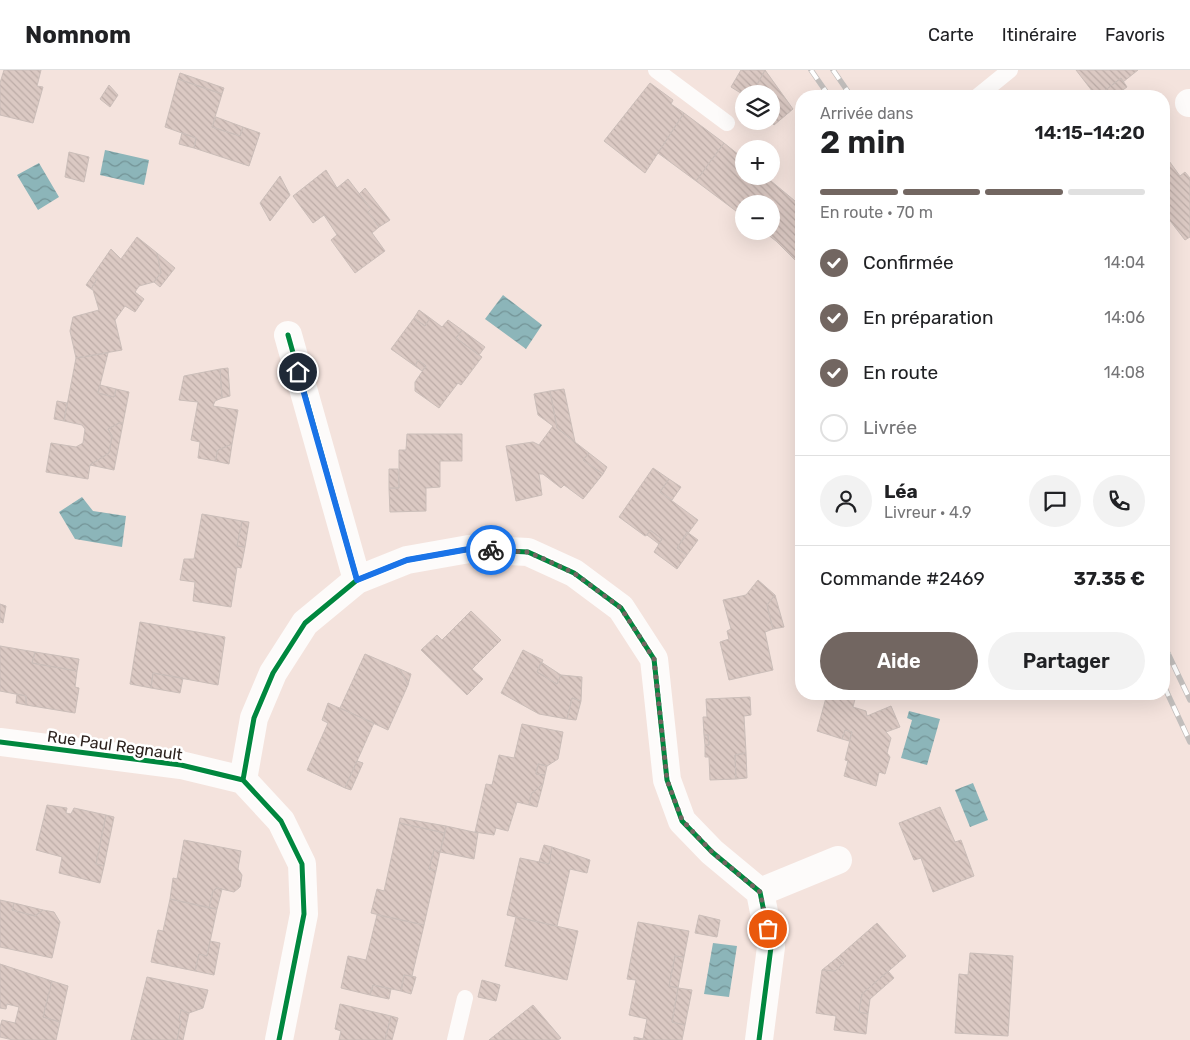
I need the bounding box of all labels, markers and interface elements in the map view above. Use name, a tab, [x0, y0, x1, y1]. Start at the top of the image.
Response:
text: Nomnom	[25, 21, 131, 49]
text: Carte	[928, 24, 974, 46]
text: Itinéraire	[1002, 24, 1077, 46]
text: Favoris	[1105, 24, 1165, 46]
map controls	[735, 85, 780, 240]
button: layers	[735, 85, 780, 130]
text: Arrivée dans	[820, 104, 913, 123]
text: 14:15–14:20	[1035, 121, 1145, 144]
text: 2 min	[820, 123, 905, 161]
button: +	[735, 140, 780, 185]
button: −	[735, 195, 780, 240]
text: En route · 70 m	[820, 203, 933, 222]
icon: check	[820, 249, 848, 277]
text: Confirmée	[863, 251, 954, 274]
text: 14:04	[1104, 253, 1145, 272]
icon: check	[820, 304, 848, 332]
text: En préparation	[863, 306, 993, 329]
text: 14:06	[1104, 308, 1145, 327]
pin	[277, 351, 319, 393]
icon: home	[284, 358, 312, 386]
icon: check	[820, 359, 848, 387]
text: En route	[863, 361, 938, 384]
text: 14:08	[1104, 363, 1145, 382]
text: Livrée	[863, 416, 917, 439]
button: person	[820, 475, 872, 527]
button: chat	[1029, 475, 1081, 527]
button: phone	[1093, 475, 1145, 527]
text: Léa	[884, 480, 918, 503]
text: Livreur · 4.9	[884, 503, 972, 522]
courier	[466, 525, 516, 575]
icon: bike	[477, 536, 505, 564]
text: Commande #2469	[820, 567, 985, 590]
text: 37.35 €	[1074, 567, 1145, 590]
button: Aide	[820, 632, 978, 690]
button: Partager	[988, 632, 1145, 690]
street label: Rue Paul Regnault	[46, 727, 184, 764]
pin	[747, 908, 789, 950]
icon: bag	[754, 915, 782, 943]

